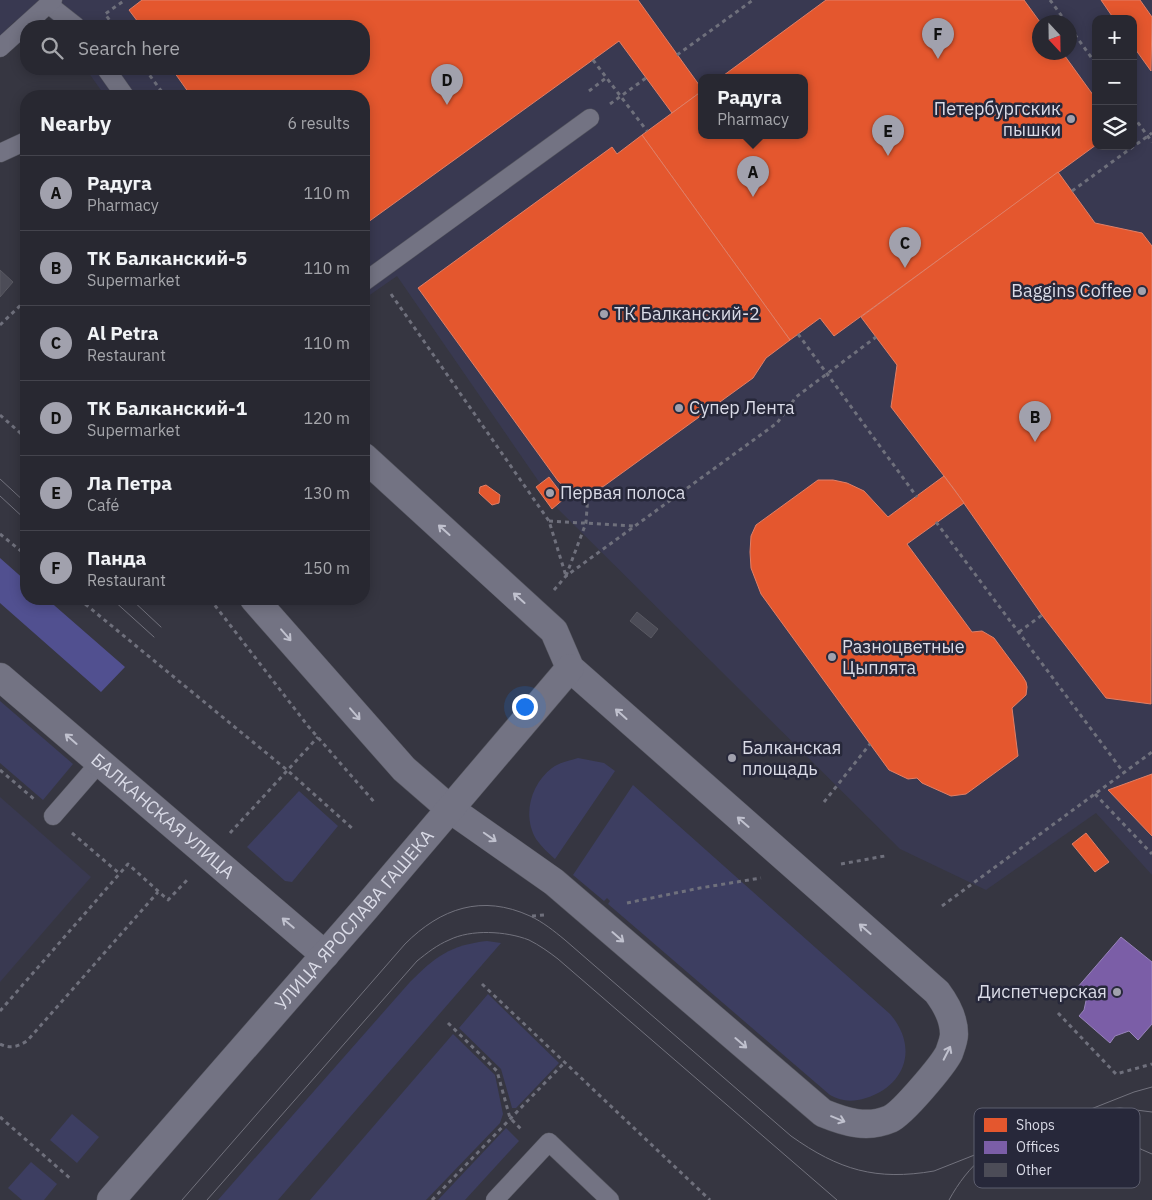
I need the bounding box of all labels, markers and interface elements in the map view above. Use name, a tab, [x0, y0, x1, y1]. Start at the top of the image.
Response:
north arrow	[1032, 15, 1077, 60]
map controls	[1092, 15, 1137, 150]
button: +	[1092, 15, 1137, 60]
pin: F	[922, 18, 954, 59]
search box	[20, 20, 370, 75]
icon: search	[38, 34, 66, 62]
text: Search here	[78, 36, 180, 60]
button: −	[1092, 60, 1137, 105]
pin: D	[431, 64, 463, 105]
popup	[698, 74, 808, 139]
text: Радуга	[717, 85, 782, 109]
place label: Петербургскик пышки	[934, 97, 1061, 141]
button: layers	[1092, 105, 1137, 150]
text: Nearby	[40, 109, 111, 137]
text: Pharmacy	[717, 109, 789, 129]
text: 6 results	[287, 113, 350, 133]
marker: Петербургскик пышки	[1065, 113, 1077, 125]
pin: E	[872, 115, 904, 156]
pin: A	[737, 156, 769, 197]
text: Радуга	[87, 171, 152, 195]
text: A	[51, 183, 61, 203]
text: 110 m	[303, 183, 350, 203]
text: Pharmacy	[87, 195, 159, 215]
pin: C	[889, 227, 921, 268]
text: ТК Балканский-5	[87, 246, 247, 270]
text: B	[51, 258, 61, 278]
text: 110 m	[303, 258, 350, 278]
text: Supermarket	[87, 270, 180, 290]
place label: Baggins Coffee	[1011, 279, 1132, 302]
marker: Baggins Coffee	[1136, 285, 1148, 297]
place label: ТК Балканский-2	[614, 302, 760, 325]
marker: ТК Балканский-2	[598, 308, 610, 320]
text: Al Petra	[87, 321, 159, 345]
text: C	[51, 333, 61, 353]
text: 110 m	[303, 333, 350, 353]
text: Restaurant	[87, 345, 166, 365]
text: ТК Балканский-1	[87, 396, 247, 420]
place label: Супер Лента	[689, 396, 795, 419]
pin: B	[1019, 401, 1051, 442]
marker: Супер Лента	[673, 402, 685, 414]
text: D	[50, 408, 62, 428]
text: 120 m	[303, 408, 350, 428]
text: Supermarket	[87, 420, 180, 440]
text: Ла Петра	[87, 471, 172, 495]
place label: Первая полоса	[560, 481, 686, 504]
text: E	[51, 483, 61, 503]
text: 130 m	[303, 483, 350, 503]
marker: Первая полоса	[544, 487, 556, 499]
text: Café	[87, 495, 119, 515]
one-way arrow	[438, 524, 450, 536]
text: Панда	[87, 546, 146, 570]
text: F	[51, 558, 61, 578]
text: 150 m	[303, 558, 350, 578]
text: Restaurant	[87, 570, 166, 590]
one-way arrow	[512, 592, 525, 604]
one-way arrow	[281, 629, 292, 642]
place label: Разноцветные Цыплята	[842, 635, 965, 679]
marker: Разноцветные Цыплята	[826, 651, 838, 663]
your location	[512, 694, 538, 720]
one-way arrow	[349, 707, 361, 720]
one-way arrow	[615, 708, 628, 720]
one-way arrow	[65, 733, 78, 744]
place label: Балканская площадь	[742, 736, 841, 780]
street label: БАЛКАНСКАЯ УЛИЦА	[87, 748, 240, 884]
marker: Балканская площадь	[726, 752, 738, 764]
one-way arrow	[737, 816, 750, 827]
street label: УЛИЦА ЯРОСЛАВА ГАШЕКА	[270, 824, 439, 1015]
one-way arrow	[483, 832, 497, 842]
one-way arrow	[282, 918, 295, 929]
one-way arrow	[859, 923, 872, 935]
one-way arrow	[611, 932, 624, 943]
place label: Диспетчерская	[978, 980, 1107, 1003]
marker: Диспетчерская	[1111, 986, 1123, 998]
one-way arrow	[734, 1038, 747, 1049]
one-way arrow	[943, 1046, 952, 1061]
legend	[974, 1108, 1140, 1188]
one-way arrow	[830, 1115, 845, 1125]
text: Shops	[1016, 1116, 1055, 1134]
text: Offices	[1016, 1138, 1060, 1156]
text: Other	[1016, 1161, 1052, 1179]

